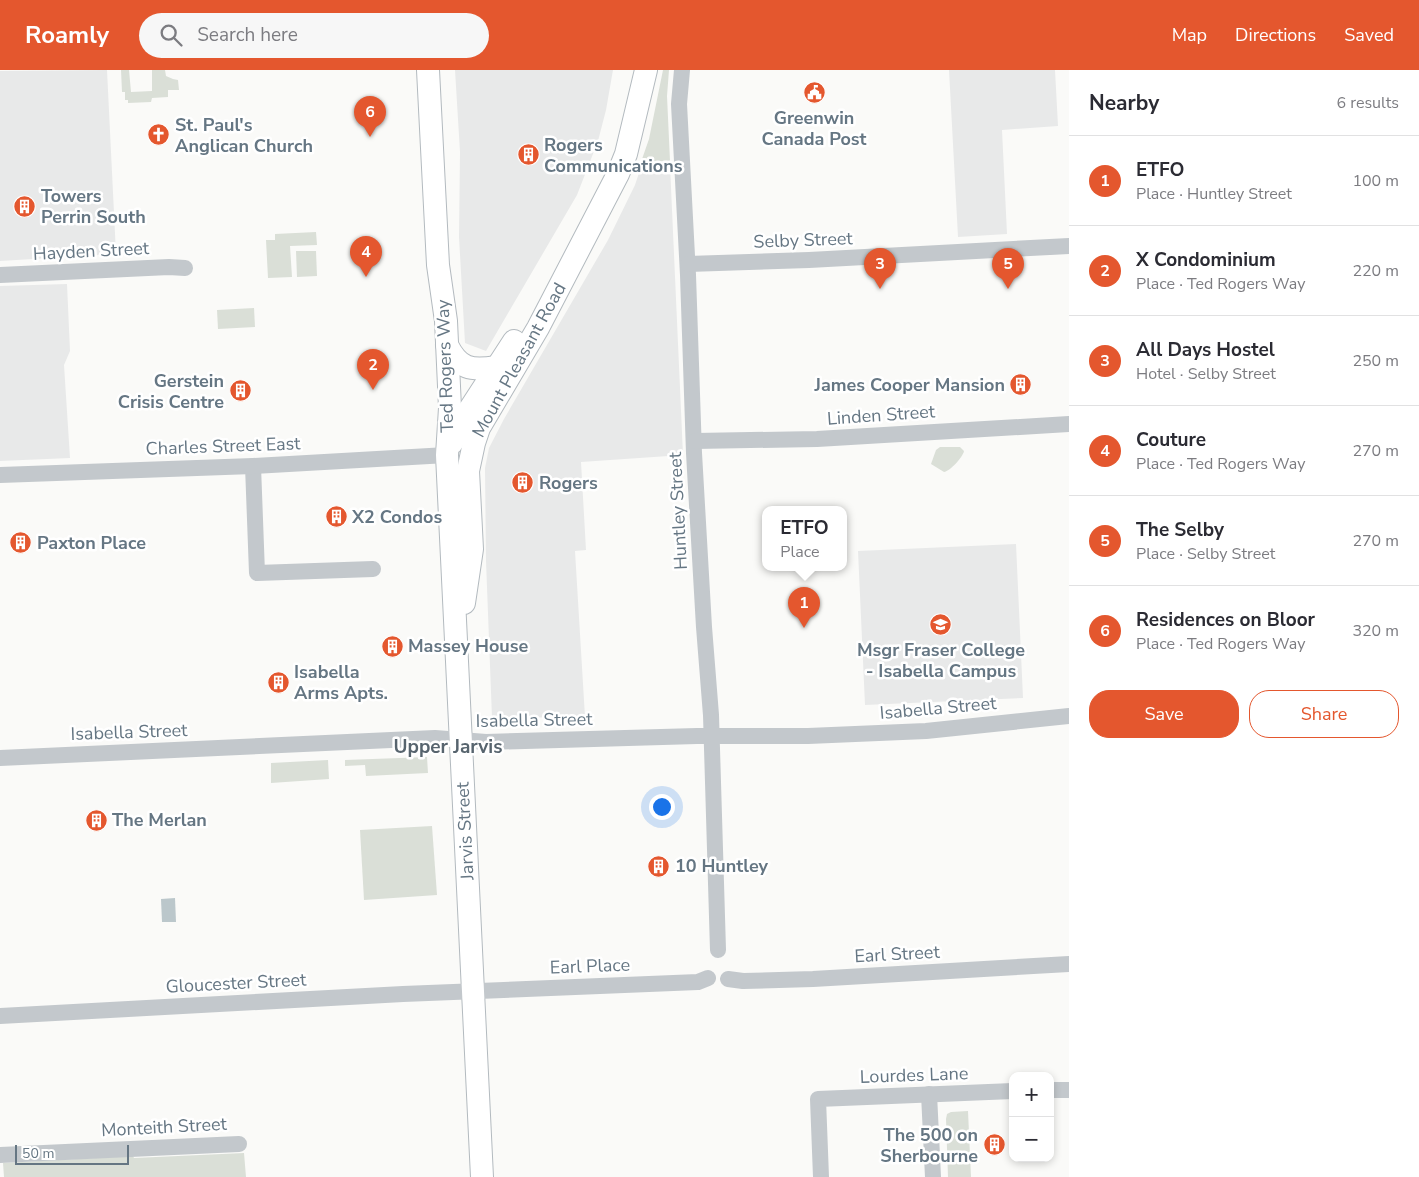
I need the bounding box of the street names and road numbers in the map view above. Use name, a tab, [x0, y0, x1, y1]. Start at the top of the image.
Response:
street label: Selby Street	[753, 226, 854, 254]
street label: Hayden Street	[32, 236, 150, 266]
street label: Mount Pleasant Road	[466, 278, 572, 442]
street label: Ted Rogers Way	[431, 298, 459, 433]
street label: Linden Street	[826, 399, 936, 431]
street label: Charles Street East	[145, 431, 302, 461]
street label: Huntley Street	[663, 451, 693, 571]
street label: Isabella Street	[879, 691, 998, 725]
street label: Isabella Street	[475, 707, 593, 733]
street label: Isabella Street	[70, 718, 188, 746]
street label: Jarvis Street	[450, 781, 480, 882]
street label: Earl Street	[854, 940, 941, 968]
street label: Earl Place	[549, 953, 631, 979]
street label: Gloucester Street	[165, 967, 308, 999]
street label: Lourdes Lane	[859, 1061, 969, 1089]
street label: Monteith Street	[101, 1112, 228, 1142]

